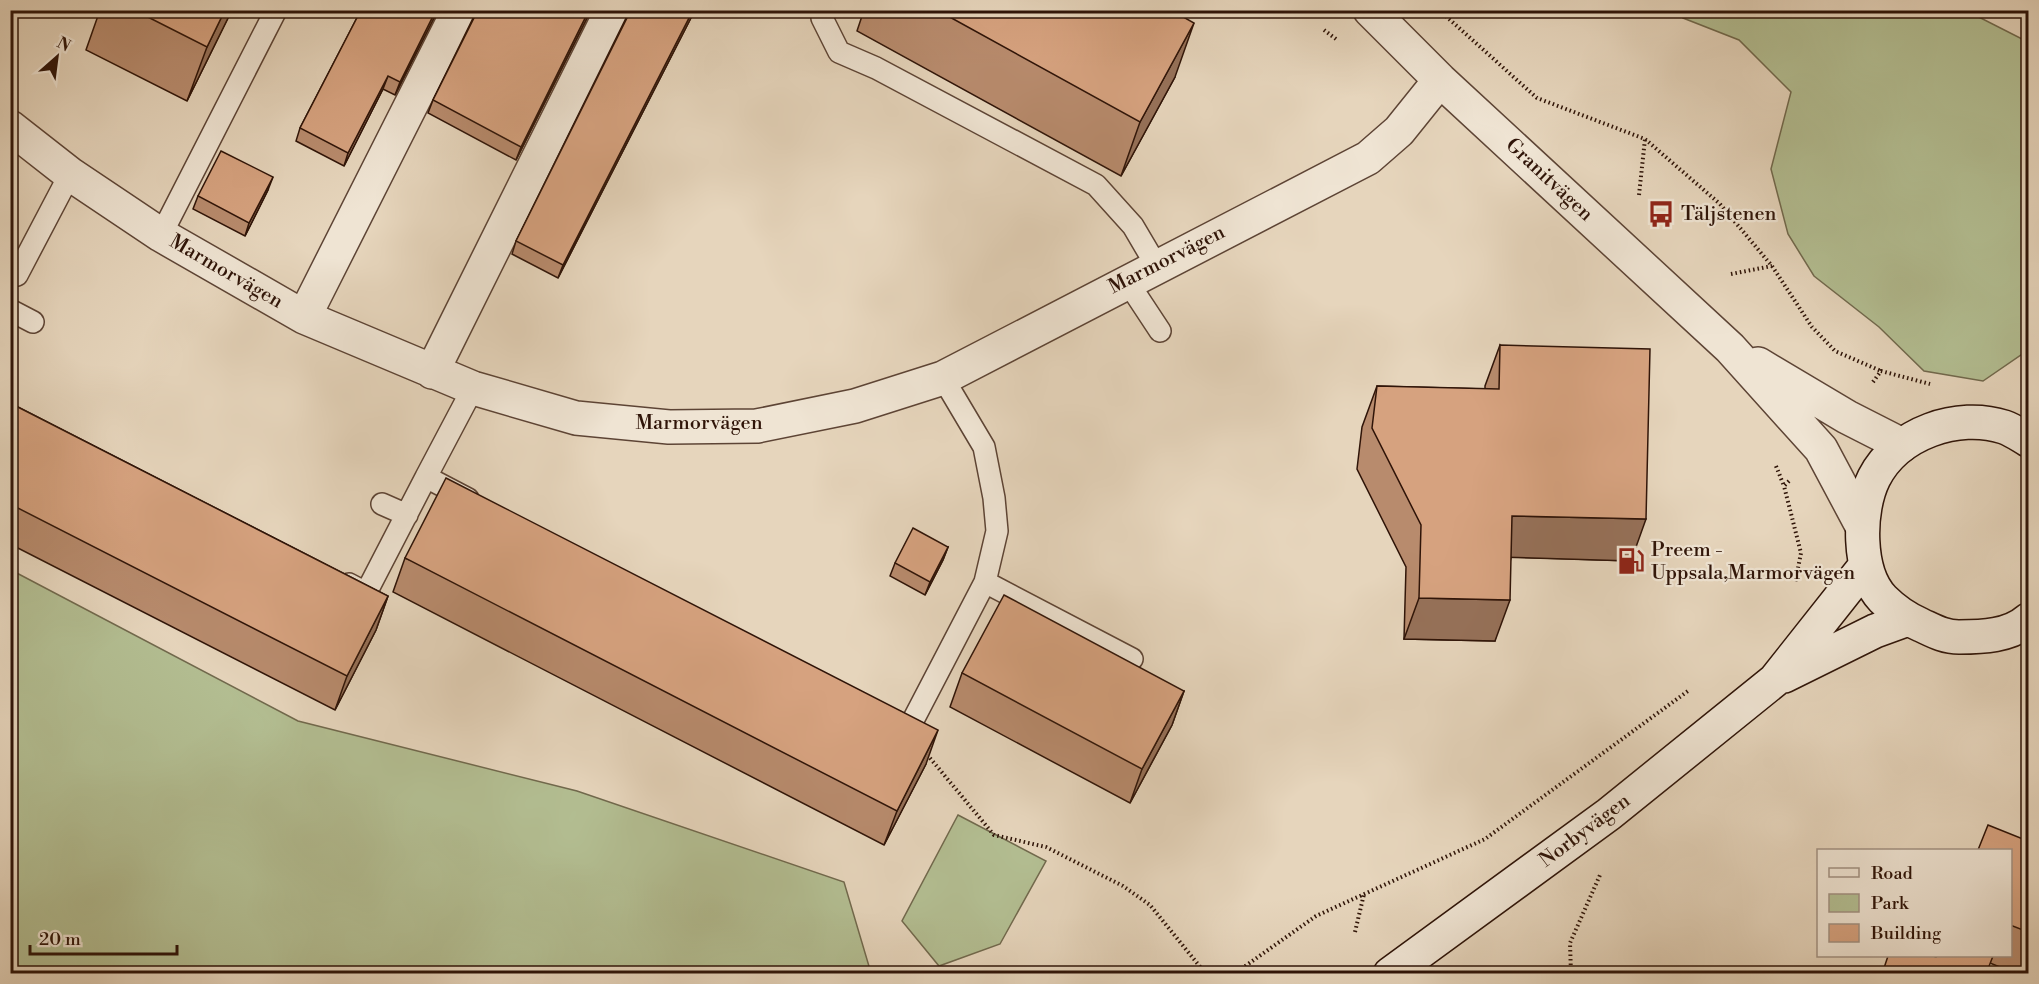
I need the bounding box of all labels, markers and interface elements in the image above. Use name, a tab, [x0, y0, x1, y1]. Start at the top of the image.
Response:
north arrow	[27, 27, 87, 87]
text: N	[53, 33, 74, 57]
street label: Granitvägen	[1500, 133, 1598, 227]
bus stop icon: Täljstenen	[1646, 199, 1676, 229]
place label: Täljstenen	[1681, 202, 1776, 227]
street label: Marmorvägen	[1105, 220, 1229, 300]
street label: Marmorvägen	[165, 229, 287, 315]
street label: Marmorvägen	[635, 411, 763, 436]
place label: Preem - Uppsala,Marmorvägen	[1651, 538, 1855, 586]
fuel station icon: Preem - Uppsala,Marmorvägen	[1616, 546, 1646, 576]
street label: Norbyvägen	[1535, 789, 1635, 873]
legend	[1817, 849, 2012, 957]
text: Road	[1871, 862, 1914, 885]
text: Park	[1871, 892, 1910, 915]
scale bar	[30, 918, 177, 956]
text: Building	[1870, 922, 1942, 945]
text: 20 m	[39, 928, 81, 951]

